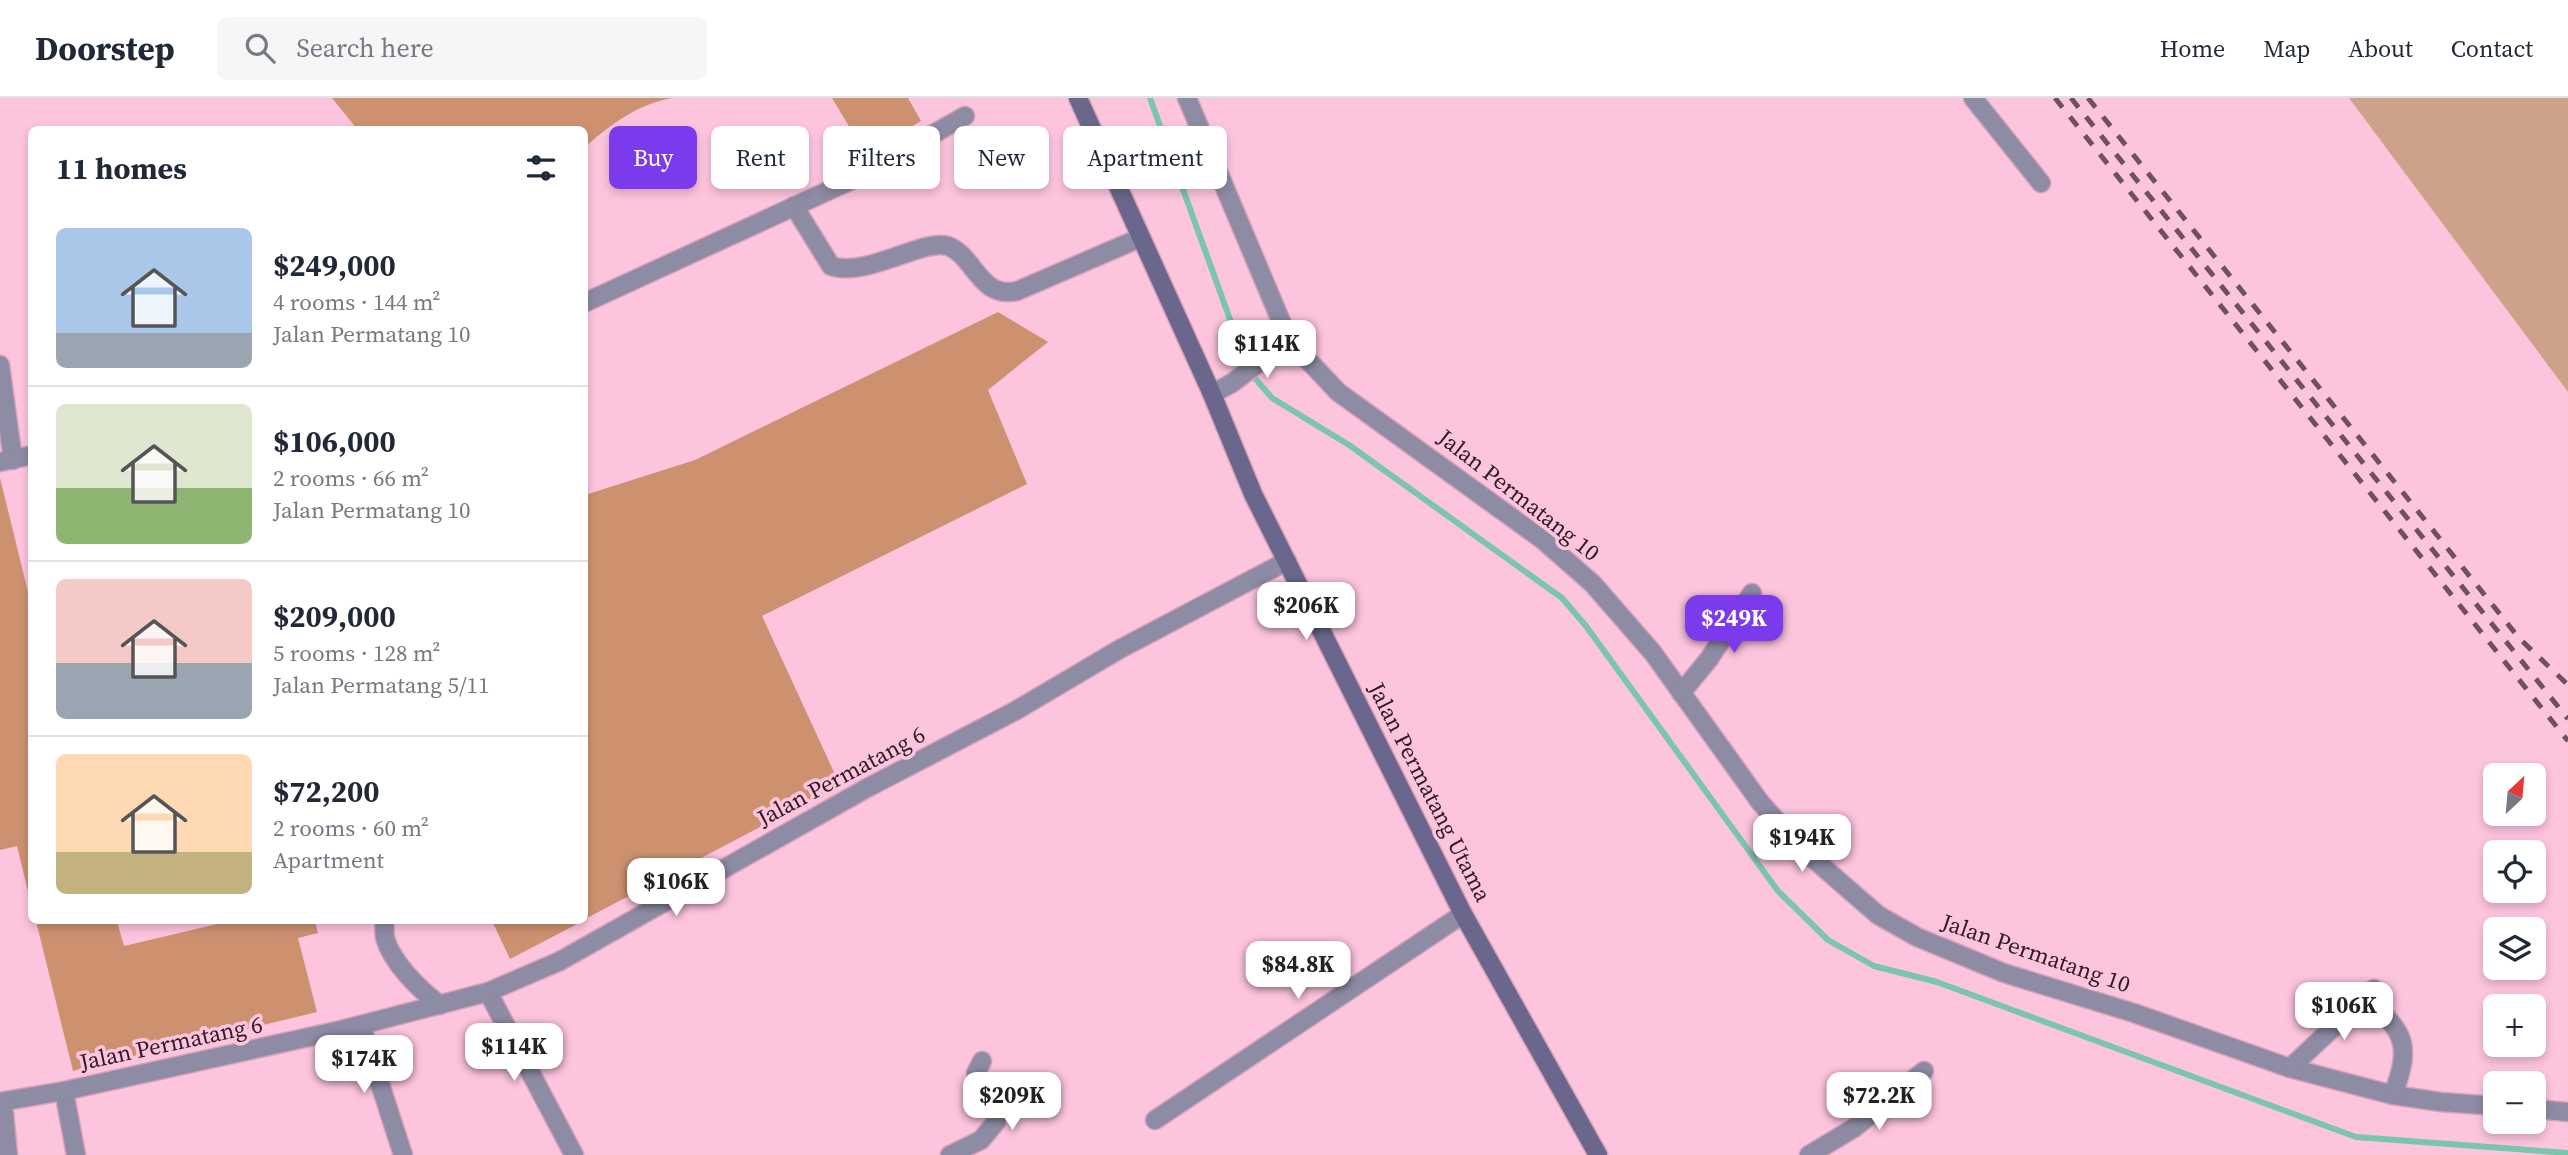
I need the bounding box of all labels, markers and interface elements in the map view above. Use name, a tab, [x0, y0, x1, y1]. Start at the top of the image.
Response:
search box	[217, 17, 707, 80]
text: Doorstep	[35, 26, 175, 71]
icon: search	[241, 29, 279, 67]
text: Search here	[297, 30, 434, 66]
text: Home	[2160, 32, 2225, 65]
text: Map	[2263, 32, 2310, 65]
text: About	[2348, 32, 2413, 65]
text: Contact	[2451, 32, 2533, 65]
chip: Buy	[609, 126, 697, 189]
chip: Rent	[711, 126, 809, 189]
chip: Filters	[823, 126, 940, 189]
chip: New	[954, 126, 1049, 189]
chip: Apartment	[1063, 126, 1227, 189]
text: 11 homes	[56, 148, 187, 189]
icon: filters	[522, 149, 560, 187]
text: $249,000	[273, 245, 396, 286]
icon: home	[112, 256, 196, 340]
text: 4 rooms · 144 m²	[273, 286, 440, 318]
text: Jalan Permatang 10	[273, 318, 470, 350]
pin: $114K	[1218, 320, 1316, 380]
text: $114K	[1234, 327, 1300, 359]
text: $106,000	[273, 421, 396, 462]
street label: Jalan Permatang 10	[1431, 421, 1607, 568]
icon: home	[112, 432, 196, 516]
text: 2 rooms · 66 m²	[273, 462, 429, 494]
text: Jalan Permatang 10	[273, 494, 470, 526]
pin: $206K	[1257, 582, 1355, 642]
text: $206K	[1273, 589, 1339, 621]
text: $209,000	[273, 596, 396, 637]
pin: $249K	[1685, 596, 1783, 655]
text: $249K	[1701, 602, 1767, 634]
icon: home	[112, 607, 196, 691]
text: 5 rooms · 128 m²	[273, 637, 440, 669]
text: Jalan Permatang 5/11	[273, 669, 490, 701]
street label: Jalan Permatang Utama	[1360, 676, 1499, 907]
street label: Jalan Permatang 6	[750, 718, 931, 834]
north arrow	[2483, 763, 2546, 826]
map controls	[2483, 763, 2546, 1134]
text: $72,200	[273, 771, 380, 812]
icon: home	[112, 782, 196, 866]
text: 2 rooms · 60 m²	[273, 812, 429, 844]
pin: $194K	[1753, 814, 1851, 874]
text: $194K	[1769, 821, 1835, 853]
button: locate	[2483, 840, 2546, 903]
text: Apartment	[273, 844, 384, 876]
pin: $106K	[627, 858, 725, 918]
text: $106K	[643, 865, 709, 897]
street label: Jalan Permatang 10	[1936, 905, 2135, 1000]
button: layers	[2483, 917, 2546, 980]
pin: $84.8K	[1241, 942, 1355, 1001]
text: $84.8K	[1262, 948, 1334, 980]
pin: $106K	[2295, 982, 2393, 1042]
text: $106K	[2311, 989, 2377, 1021]
button: +	[2483, 994, 2546, 1057]
street label: Jalan Permatang 6	[76, 1008, 265, 1078]
pin: $114K	[465, 1024, 563, 1083]
text: $114K	[481, 1030, 547, 1062]
pin: $174K	[315, 1035, 413, 1095]
text: $174K	[331, 1042, 397, 1074]
button: −	[2483, 1071, 2546, 1134]
pin: $209K	[963, 1072, 1061, 1132]
pin: $72.2K	[1822, 1072, 1936, 1132]
text: $209K	[979, 1079, 1045, 1111]
text: $72.2K	[1843, 1079, 1915, 1111]

